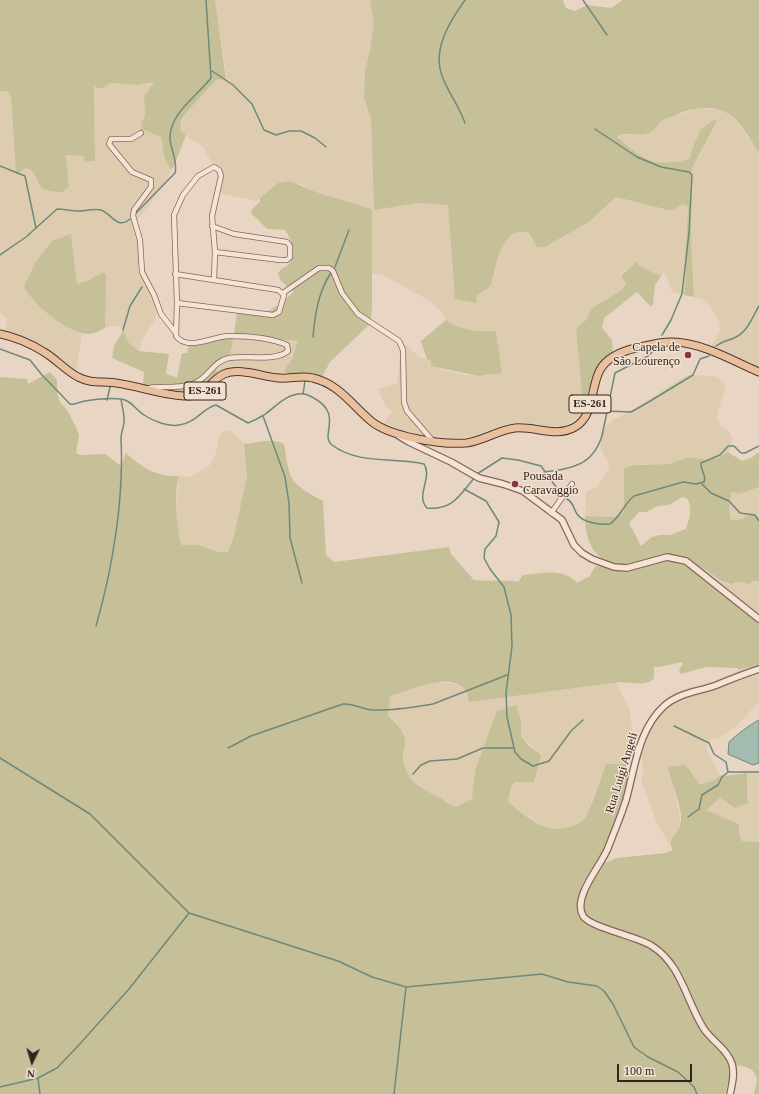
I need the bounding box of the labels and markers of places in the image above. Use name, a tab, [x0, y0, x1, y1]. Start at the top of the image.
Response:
place label: Capela de São Lourenço	[613, 341, 680, 369]
marker: Capela de São Lourenço	[683, 350, 693, 360]
place label: Pousada Caravaggio	[523, 470, 578, 498]
marker: Pousada Caravaggio	[510, 479, 520, 489]

